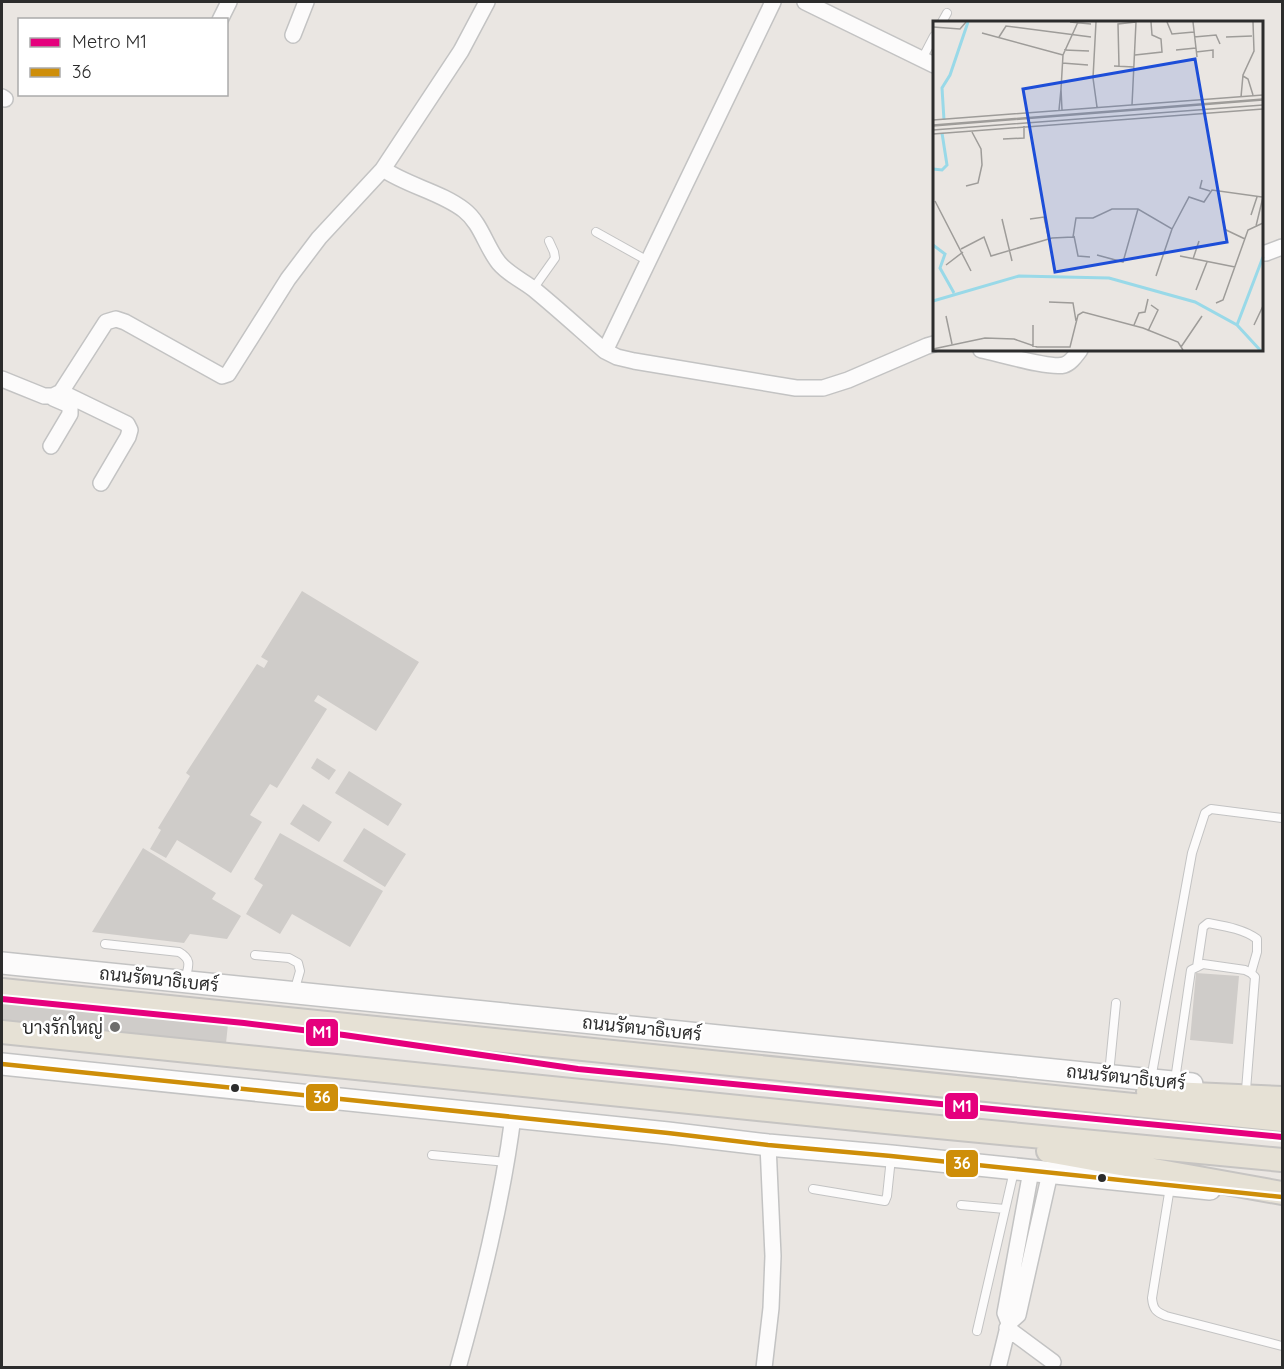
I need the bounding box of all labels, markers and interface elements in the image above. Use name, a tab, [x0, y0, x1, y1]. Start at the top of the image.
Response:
legend	[18, 18, 228, 96]
inset map	[933, 21, 1263, 351]
text: Metro M1	[72, 30, 147, 53]
text: 36	[72, 60, 91, 83]
street label: ถนนรัตนาธิเบศร์	[98, 960, 220, 997]
street label: ถนนรัตนาธิเบศร์	[581, 1009, 703, 1046]
place label: บางรักใหญ่	[22, 1015, 103, 1039]
line badge: M1	[305, 1018, 339, 1047]
marker: บางรักใหญ่	[108, 1020, 122, 1034]
text: M1	[312, 1022, 332, 1042]
street label: ถนนรัตนาธิเบศร์	[1065, 1058, 1187, 1095]
unlabelled marker	[229, 1082, 241, 1094]
line badge: 36	[305, 1083, 339, 1112]
text: 36	[313, 1087, 331, 1107]
line badge: M1	[944, 1092, 979, 1120]
text: M1	[952, 1096, 972, 1116]
line badge: 36	[945, 1149, 979, 1178]
text: 36	[953, 1153, 971, 1173]
unlabelled marker	[1096, 1172, 1108, 1184]

